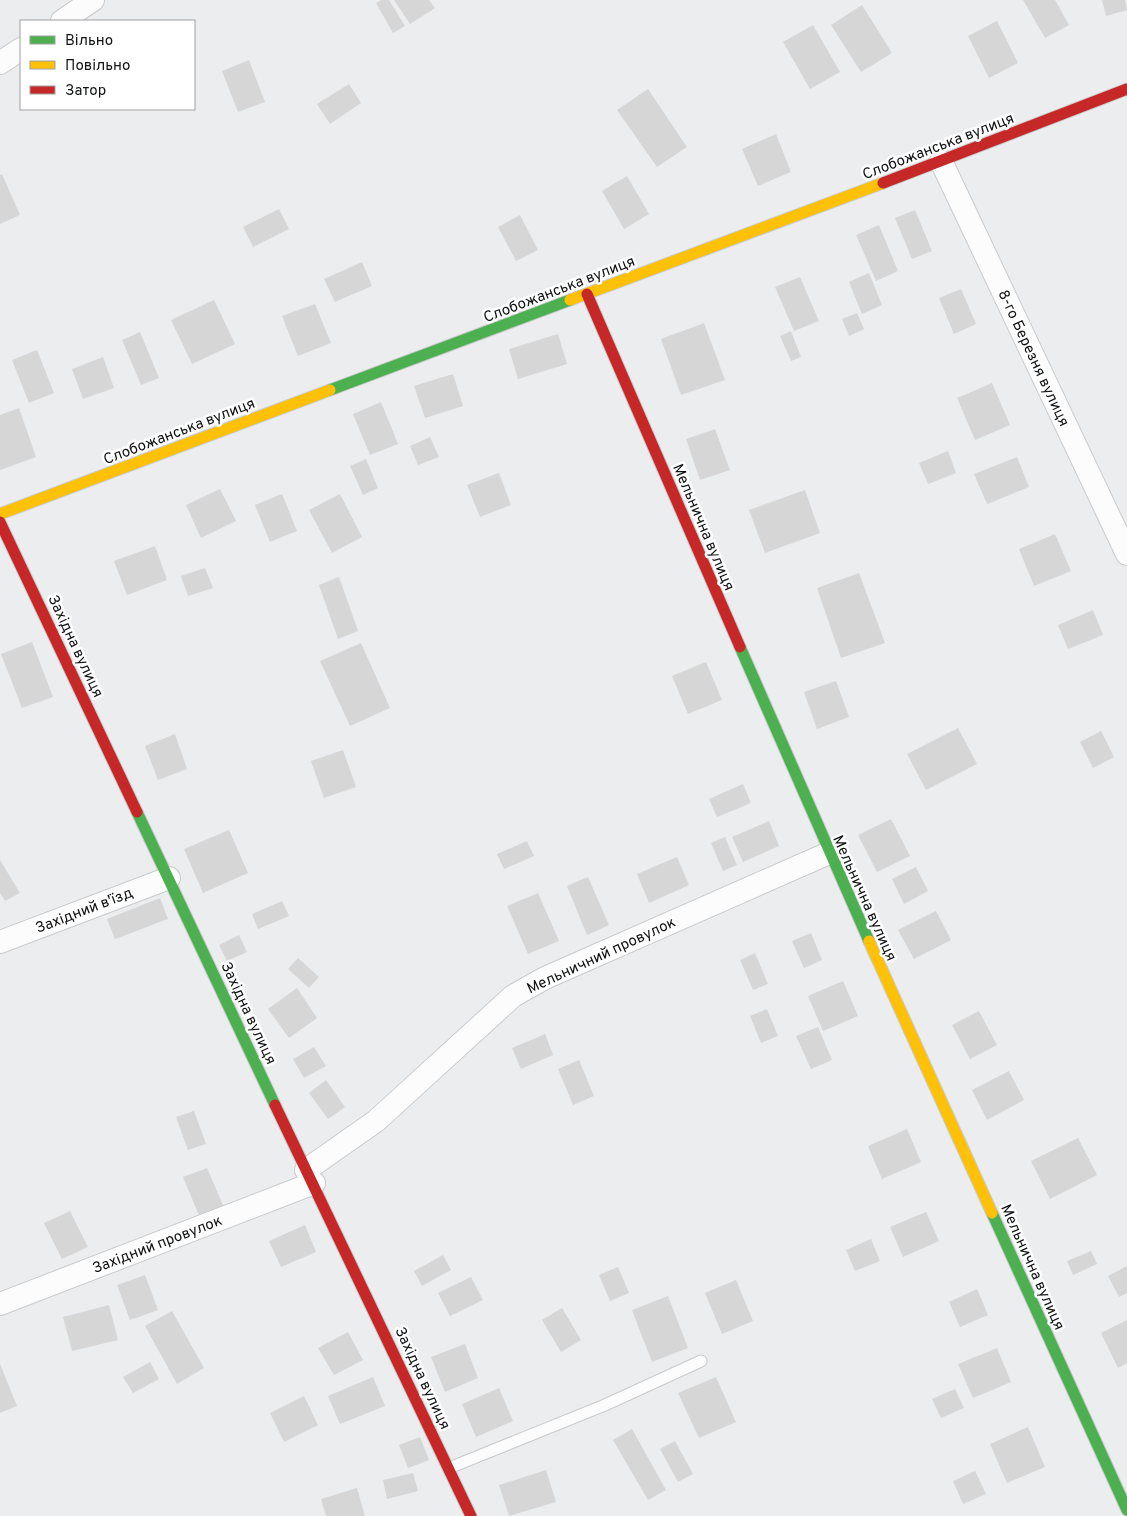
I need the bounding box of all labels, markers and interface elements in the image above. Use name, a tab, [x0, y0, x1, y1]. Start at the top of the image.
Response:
legend	[20, 20, 195, 110]
text: Вільно	[65, 32, 113, 51]
text: Повільно	[65, 57, 130, 76]
text: Затор	[65, 82, 106, 101]
street label: Слобожанська вулиця	[860, 110, 1017, 185]
street label: Слобожанська вулиця	[481, 253, 638, 328]
street label: 8-го Березня вулиця	[993, 287, 1073, 430]
street label: Слобожанська вулиця	[101, 395, 258, 470]
street label: Мельнична вулиця	[667, 461, 738, 594]
street label: Західна вулиця	[43, 592, 107, 701]
street label: Мельнична вулиця	[827, 833, 900, 965]
street label: Західний в'їзд	[33, 884, 136, 939]
street label: Мельничний провулок	[524, 913, 679, 999]
street label: Західна вулиця	[216, 959, 280, 1068]
street label: Мельнична вулиця	[995, 1202, 1068, 1334]
street label: Західний провулок	[90, 1212, 225, 1279]
street label: Західна вулиця	[390, 1324, 454, 1433]

